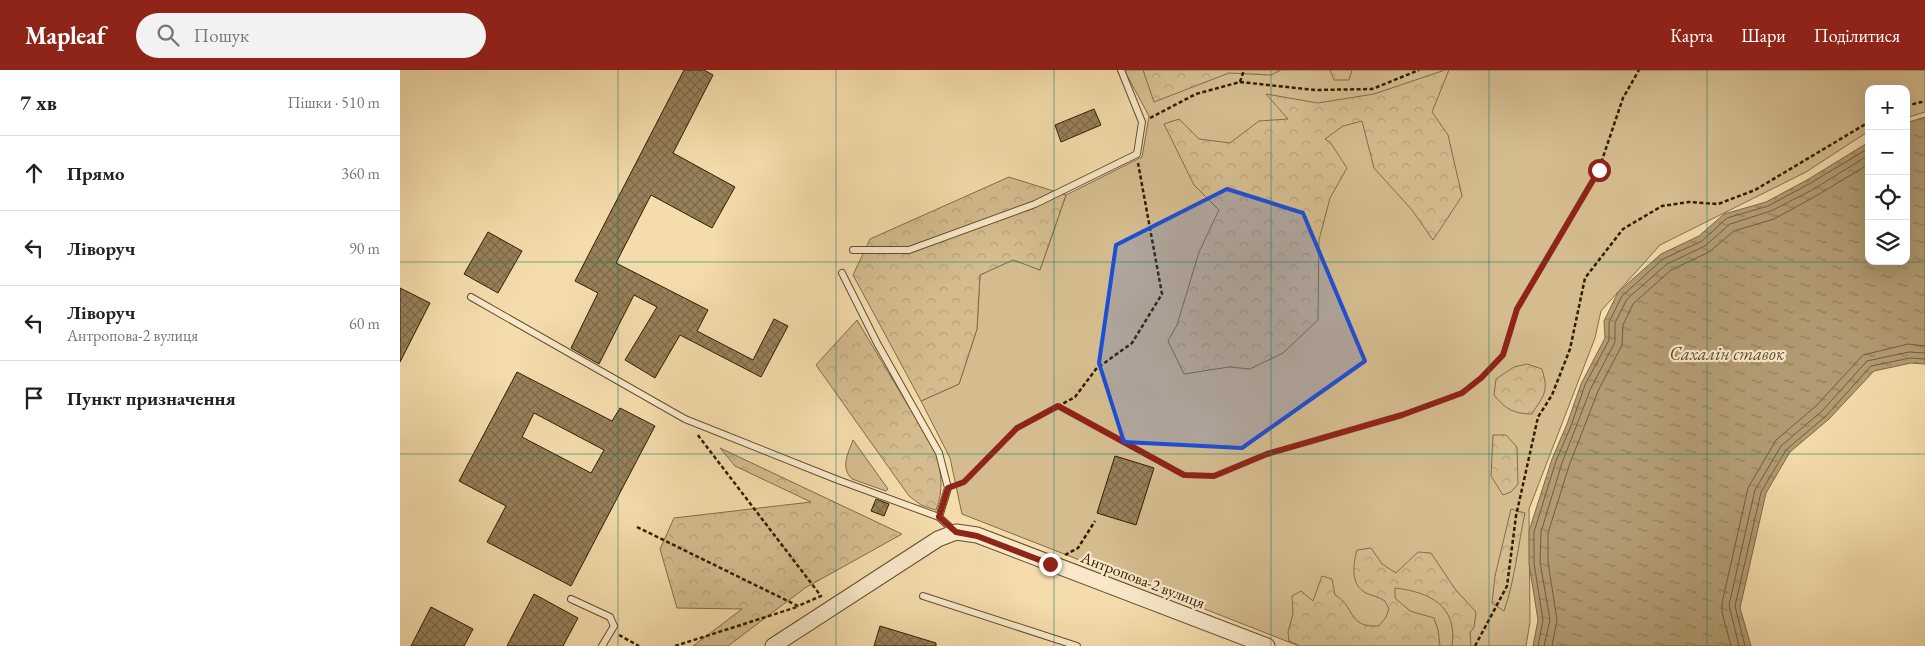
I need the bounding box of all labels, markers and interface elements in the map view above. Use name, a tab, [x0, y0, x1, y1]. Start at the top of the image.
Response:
search box	[136, 13, 486, 58]
text: Mapleaf	[25, 20, 106, 51]
icon: search	[154, 21, 182, 49]
text: Пошук	[194, 23, 249, 48]
text: Карта	[1670, 24, 1713, 47]
text: Шари	[1741, 24, 1786, 47]
text: Поділитися	[1814, 24, 1900, 47]
map controls	[1865, 85, 1910, 265]
button: +	[1865, 85, 1910, 130]
text: 7 хв	[20, 89, 57, 116]
text: Пішки · 510 m	[287, 92, 380, 113]
button: −	[1865, 130, 1910, 175]
icon: ahead	[20, 159, 48, 187]
route start	[1588, 159, 1611, 182]
text: Прямо	[67, 161, 125, 186]
text: 360 m	[341, 163, 380, 184]
button: locate	[1865, 175, 1910, 220]
button: layers	[1865, 220, 1910, 265]
icon: left	[20, 234, 48, 262]
text: Ліворуч	[67, 236, 135, 261]
text: 90 m	[349, 238, 380, 259]
text: Ліворуч	[67, 300, 135, 325]
icon: left	[20, 309, 48, 337]
text: 60 m	[349, 313, 380, 334]
text: Антропова-2 вулиця	[67, 325, 198, 346]
water label: Сахалін ставок	[1670, 342, 1785, 365]
icon: arrive	[20, 384, 48, 412]
text: Пункт призначення	[67, 386, 236, 411]
street label: Антропова-2 вулиця	[1077, 546, 1208, 613]
route end	[1039, 553, 1062, 576]

